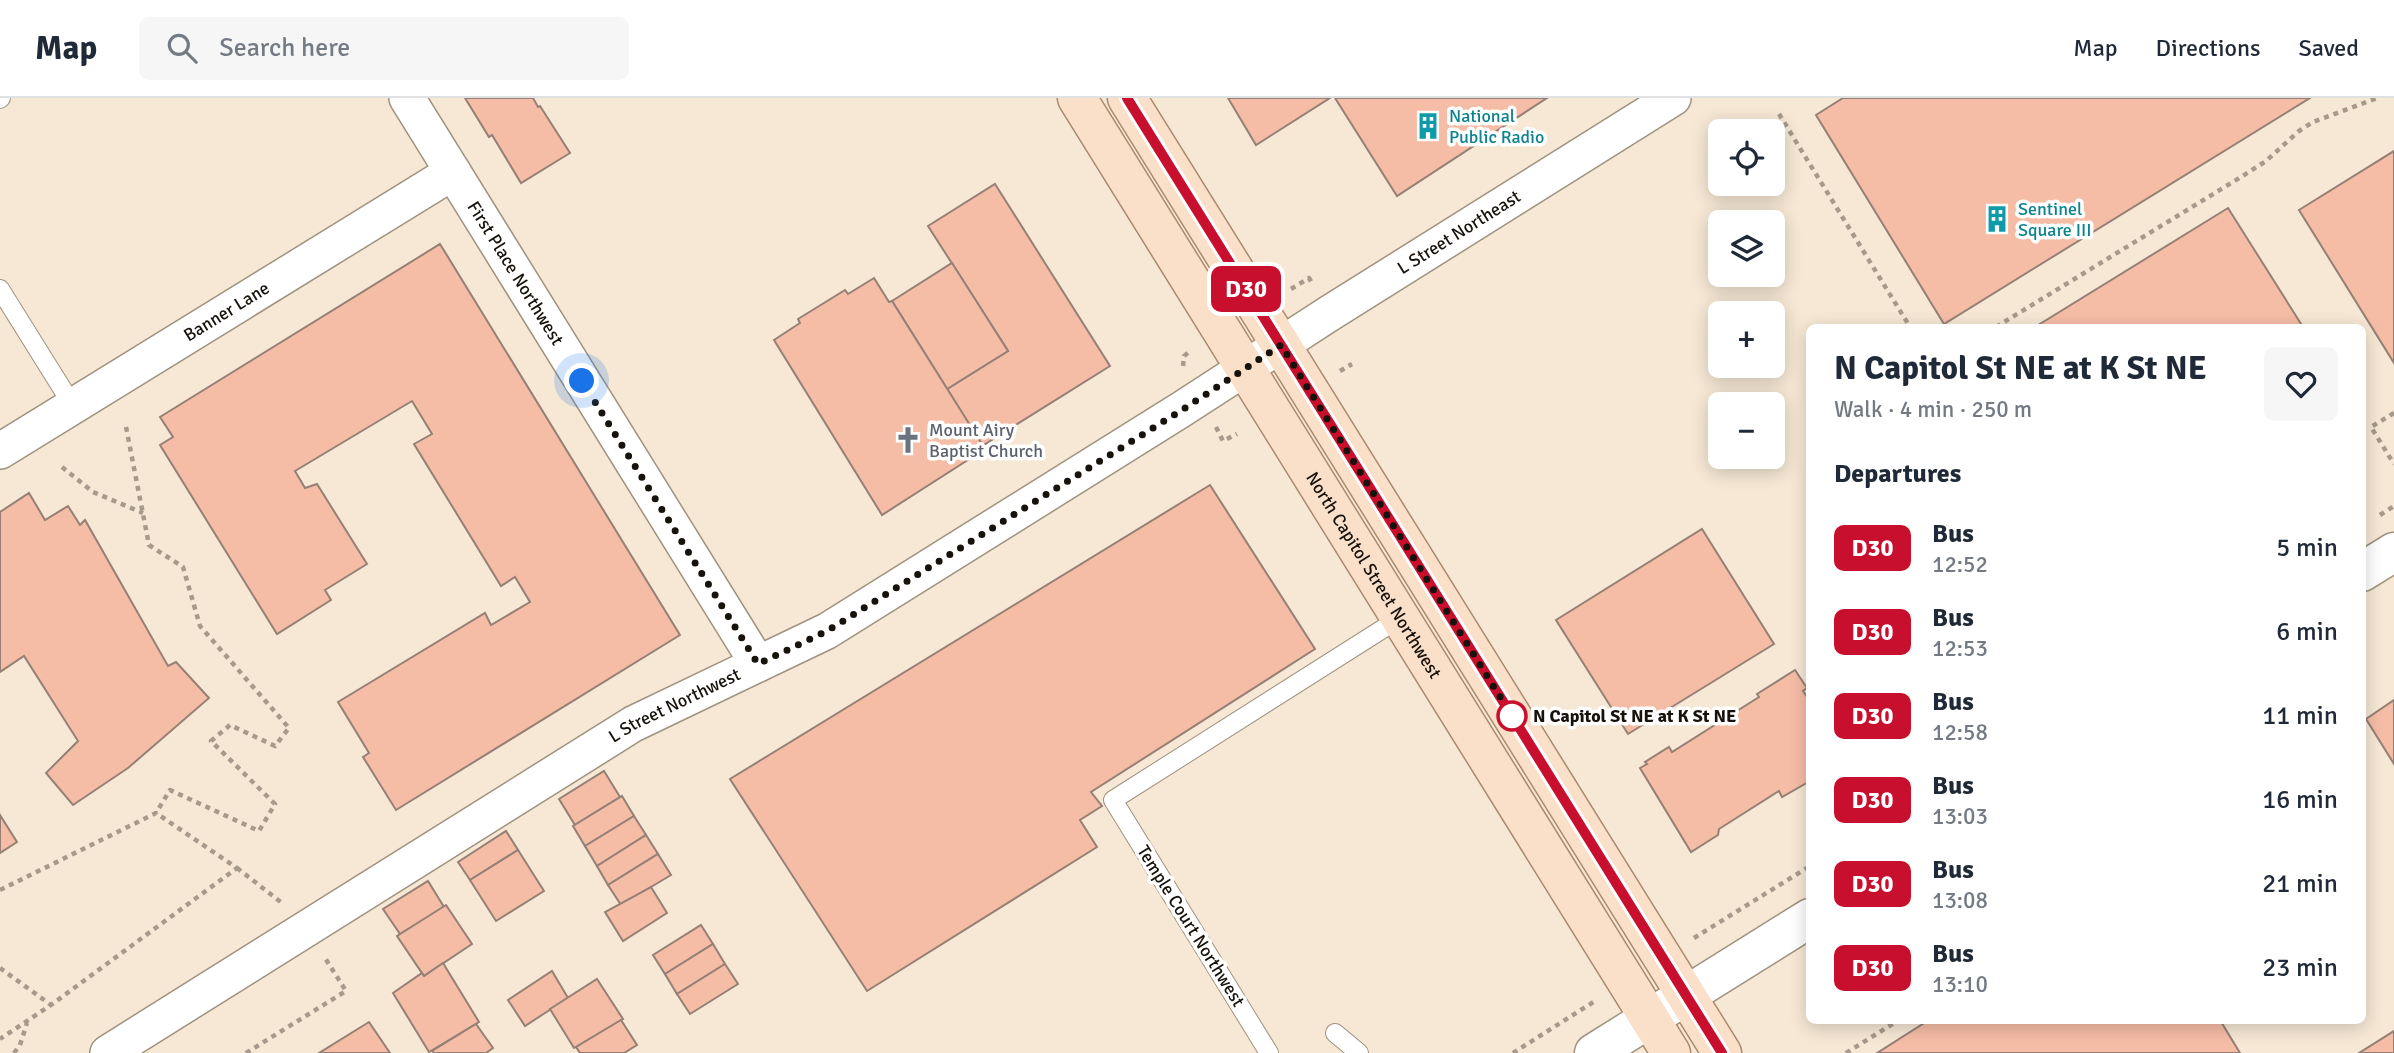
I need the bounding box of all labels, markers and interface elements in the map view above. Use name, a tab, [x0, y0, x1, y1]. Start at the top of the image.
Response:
search box	[139, 17, 629, 80]
text: Map	[35, 28, 97, 69]
icon: search	[163, 29, 201, 67]
text: Search here	[219, 32, 350, 64]
text: Map	[2073, 33, 2118, 63]
text: Directions	[2156, 33, 2261, 63]
text: Saved	[2299, 33, 2359, 63]
place label: National Public Radio	[1449, 105, 1544, 148]
building icon: National Public Radio	[1413, 111, 1443, 141]
map controls	[1708, 119, 1785, 469]
button: locate	[1708, 119, 1785, 196]
street label: L Street Northeast	[1393, 185, 1525, 279]
street label: First Place Northwest	[463, 197, 569, 349]
place label: Sentinel Square III	[2018, 198, 2092, 241]
building icon: Sentinel Square III	[1982, 204, 2012, 234]
button: layers	[1708, 210, 1785, 287]
line badge: D30	[1206, 266, 1286, 312]
text: D30	[1225, 274, 1267, 304]
street label: Banner Lane	[180, 277, 273, 346]
button: +	[1708, 301, 1785, 378]
button: heart	[2264, 347, 2338, 421]
text: N Capitol St NE at K St NE	[1834, 348, 2207, 389]
your location	[564, 363, 599, 398]
button: −	[1708, 392, 1785, 469]
text: Walk · 4 min · 250 m	[1834, 395, 2032, 424]
place label: Mount Airy Baptist Church	[929, 419, 1043, 462]
church icon: Mount Airy Baptist Church	[893, 425, 923, 455]
text: Departures	[1834, 458, 1961, 490]
street label: North Capitol Street Northwest	[1301, 468, 1446, 683]
text: Bus	[1932, 518, 1974, 550]
text: 5 min	[2276, 532, 2338, 564]
text: D30	[1852, 533, 1893, 563]
text: 12:52	[1932, 550, 1988, 579]
text: Bus	[1932, 602, 1974, 634]
text: 6 min	[2276, 616, 2338, 648]
text: D30	[1852, 617, 1893, 647]
text: 12:53	[1932, 634, 1988, 663]
street label: L Street Northwest	[604, 663, 744, 748]
text: Bus	[1932, 686, 1974, 718]
text: 11 min	[2262, 700, 2338, 732]
marker: N Capitol St NE at K St NE	[1497, 701, 1527, 731]
text: D30	[1852, 701, 1893, 731]
place label: N Capitol St NE at K St NE	[1533, 705, 1736, 727]
text: 12:58	[1932, 718, 1988, 747]
text: Bus	[1932, 770, 1974, 802]
text: 16 min	[2262, 784, 2338, 816]
text: D30	[1852, 785, 1893, 815]
text: 13:03	[1932, 802, 1988, 831]
street label: Temple Court Northwest	[1132, 841, 1250, 1011]
text: Bus	[1932, 854, 1974, 886]
text: 21 min	[2262, 868, 2338, 900]
text: D30	[1852, 869, 1893, 899]
text: 13:08	[1932, 886, 1988, 915]
text: Bus	[1932, 938, 1974, 970]
text: 23 min	[2262, 952, 2338, 984]
text: D30	[1852, 953, 1893, 983]
text: 13:10	[1932, 970, 1988, 999]

